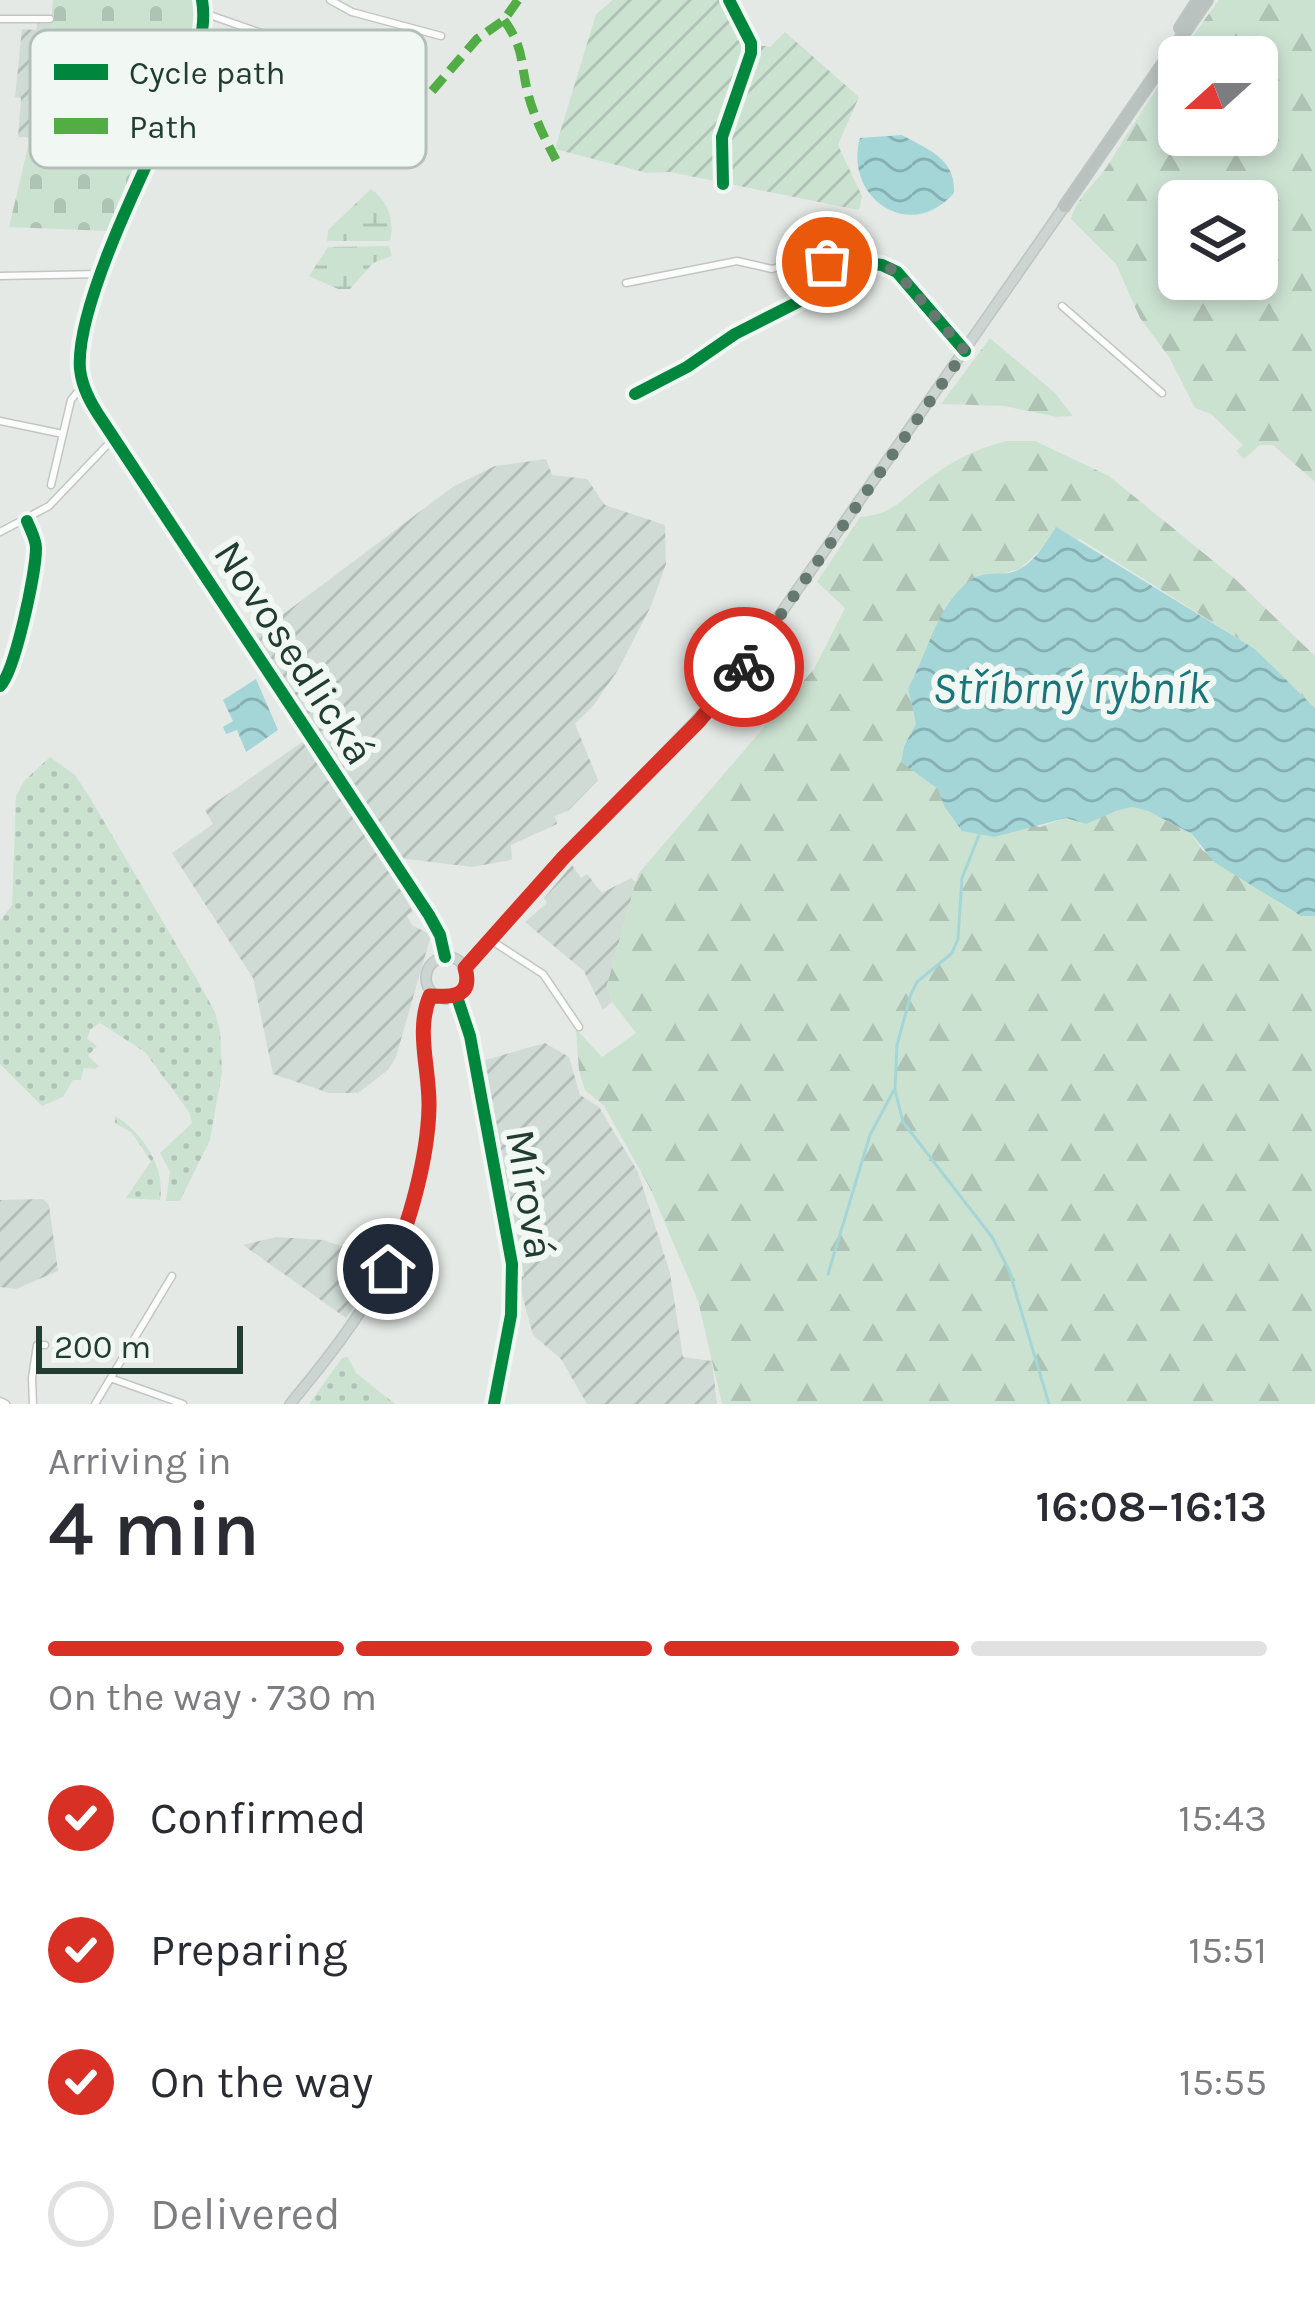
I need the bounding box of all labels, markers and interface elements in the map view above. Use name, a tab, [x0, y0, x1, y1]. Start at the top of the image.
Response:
legend	[30, 30, 426, 168]
north arrow	[1158, 36, 1278, 156]
map controls	[1158, 36, 1278, 300]
text: Cycle path	[129, 54, 285, 92]
text: Path	[129, 108, 198, 146]
button: layers	[1158, 180, 1278, 300]
pin	[776, 211, 878, 313]
icon: bag	[794, 229, 860, 295]
street label: Novosedlická	[203, 531, 385, 774]
courier	[684, 607, 804, 727]
icon: bike	[711, 634, 777, 700]
water label: Stříbrný rybník	[932, 662, 1211, 715]
street label: Mírová	[495, 1126, 565, 1262]
pin	[337, 1218, 439, 1320]
icon: home	[355, 1236, 421, 1302]
scale bar	[36, 1320, 243, 1373]
text: 200 m	[54, 1328, 151, 1366]
text: Arriving in	[48, 1438, 231, 1484]
text: 16:08–16:13	[1035, 1480, 1267, 1532]
text: 4 min	[48, 1483, 260, 1575]
text: On the way · 730 m	[48, 1674, 377, 1720]
icon: check	[48, 1785, 114, 1851]
text: Confirmed	[150, 1792, 366, 1844]
text: 15:43	[1178, 1795, 1267, 1841]
icon: check	[48, 1917, 114, 1983]
text: Preparing	[150, 1924, 348, 1976]
text: 15:51	[1188, 1927, 1267, 1973]
icon: check	[48, 2049, 114, 2115]
text: On the way	[150, 2056, 373, 2108]
text: 15:55	[1179, 2059, 1267, 2105]
text: Delivered	[150, 2188, 341, 2240]

